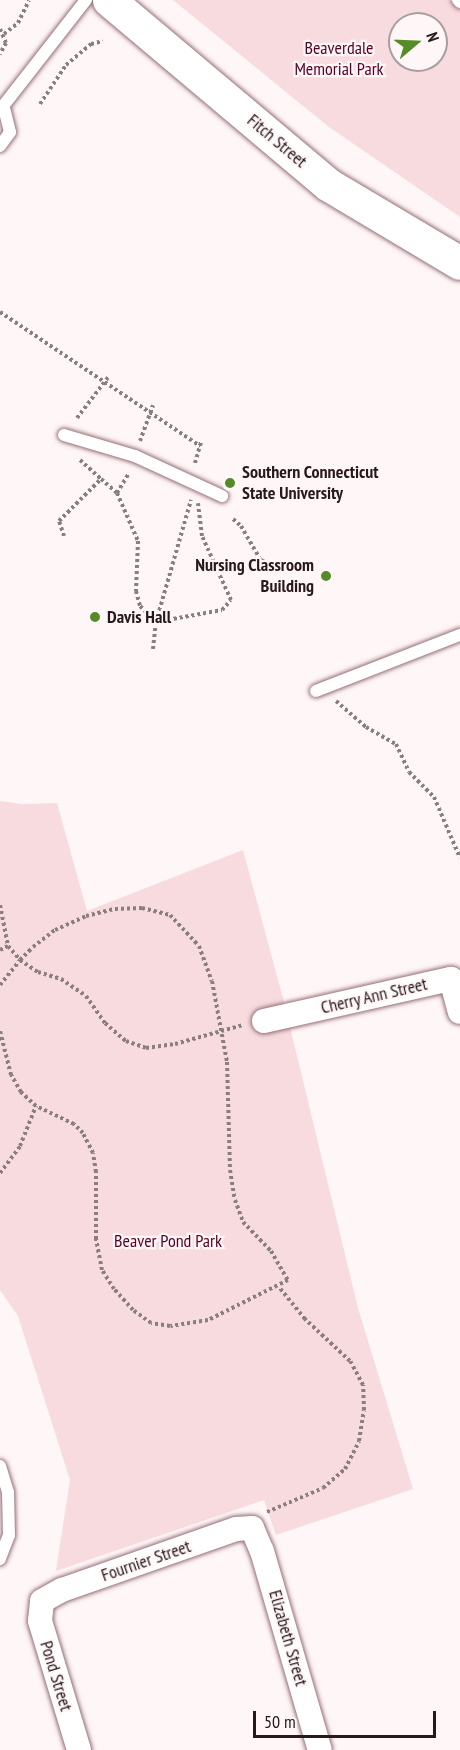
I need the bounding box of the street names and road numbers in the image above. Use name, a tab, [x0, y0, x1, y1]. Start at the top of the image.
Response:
street label: Fitch Street	[243, 110, 311, 172]
street label: Cherry Ann Street	[318, 973, 430, 1019]
street label: Fournier Street	[98, 1536, 194, 1586]
street label: Elizabeth Street	[264, 1588, 312, 1688]
street label: Pond Street	[35, 1638, 77, 1714]

